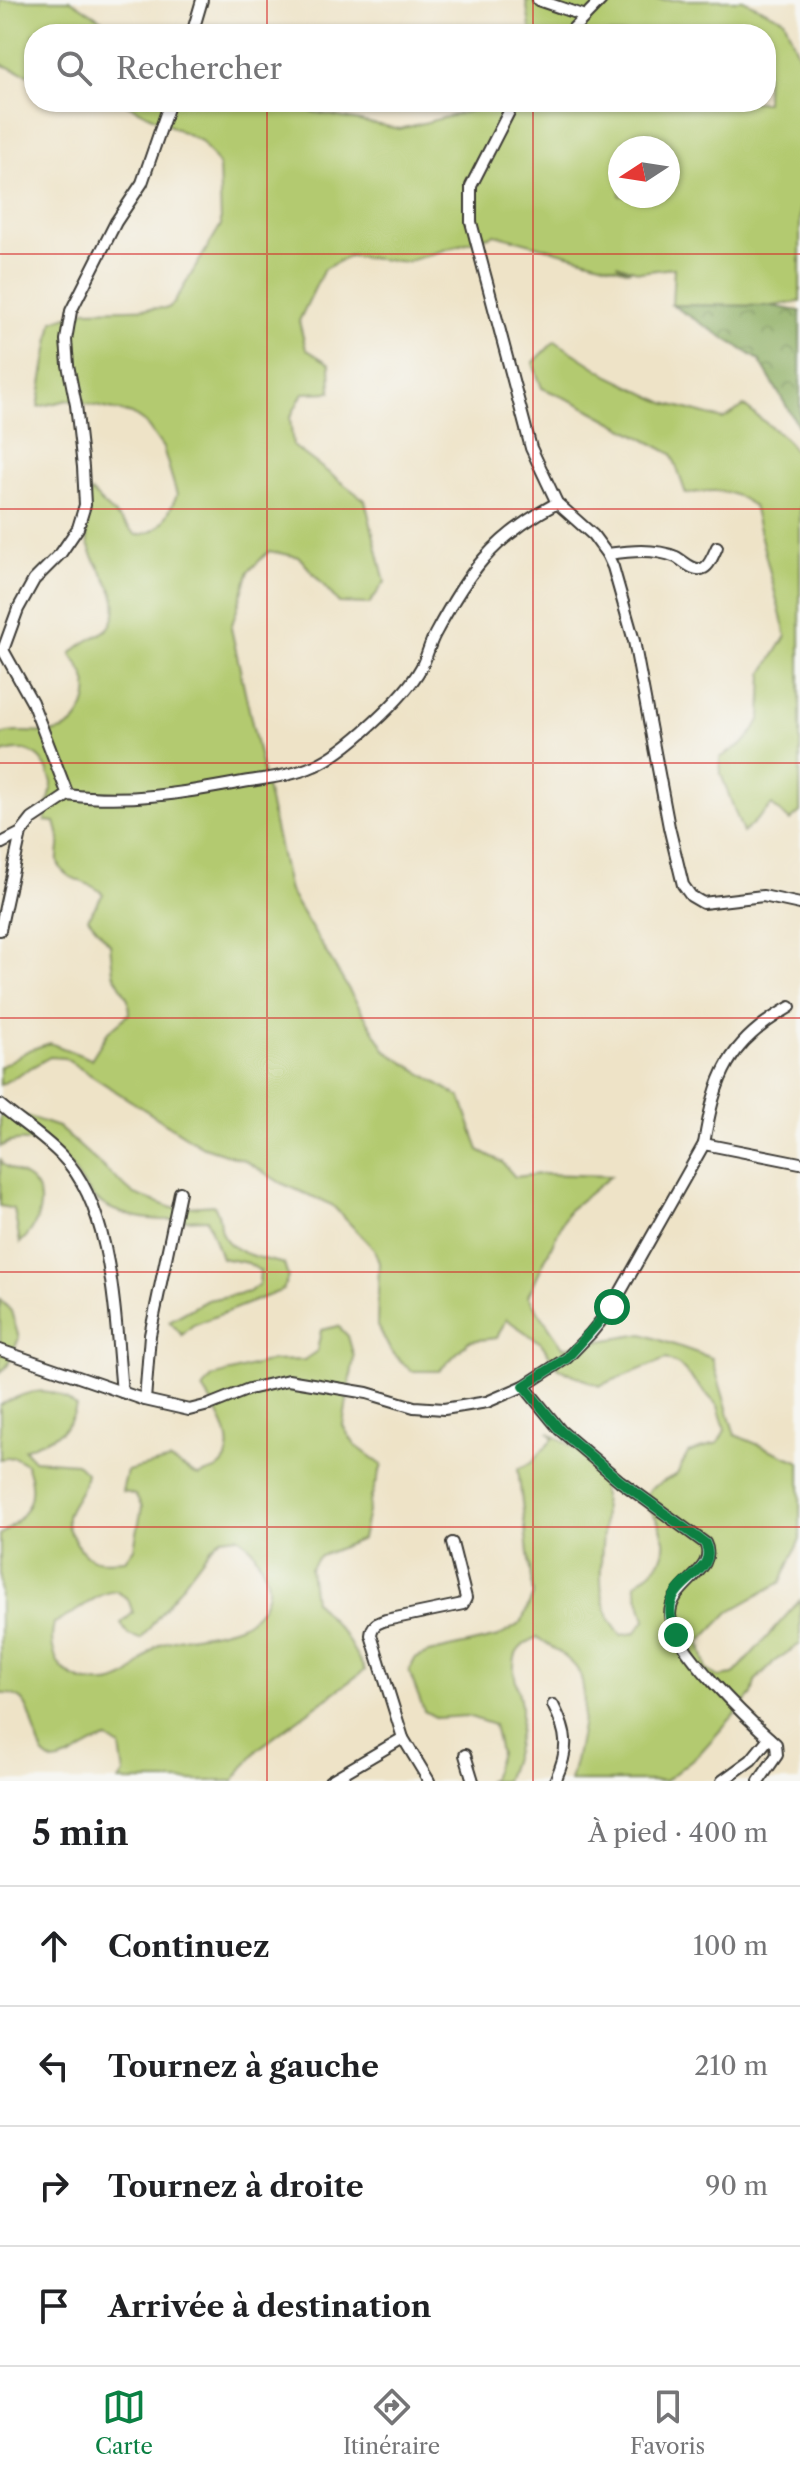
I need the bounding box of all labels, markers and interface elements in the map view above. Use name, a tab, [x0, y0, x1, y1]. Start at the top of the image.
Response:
search box	[24, 24, 776, 112]
icon: search	[52, 46, 96, 90]
text: Rechercher	[116, 50, 282, 87]
north arrow	[608, 136, 680, 208]
route start	[594, 1289, 630, 1325]
route end	[658, 1617, 694, 1653]
text: 5 min	[32, 1812, 129, 1854]
text: À pied · 400 m	[588, 1817, 768, 1849]
icon: ahead	[32, 1924, 76, 1968]
text: Continuez	[108, 1928, 270, 1965]
text: 100 m	[693, 1930, 768, 1962]
icon: left	[32, 2044, 76, 2088]
text: Tournez à gauche	[108, 2048, 379, 2085]
text: 210 m	[695, 2050, 768, 2082]
icon: right	[32, 2164, 76, 2208]
text: Tournez à droite	[108, 2168, 364, 2205]
text: 90 m	[705, 2170, 768, 2202]
icon: arrive	[32, 2284, 76, 2328]
text: Arrivée à destination	[108, 2288, 431, 2325]
tab: Carte	[95, 2385, 153, 2460]
tab: Itinéraire	[343, 2385, 440, 2460]
tab: Favoris	[630, 2385, 705, 2460]

